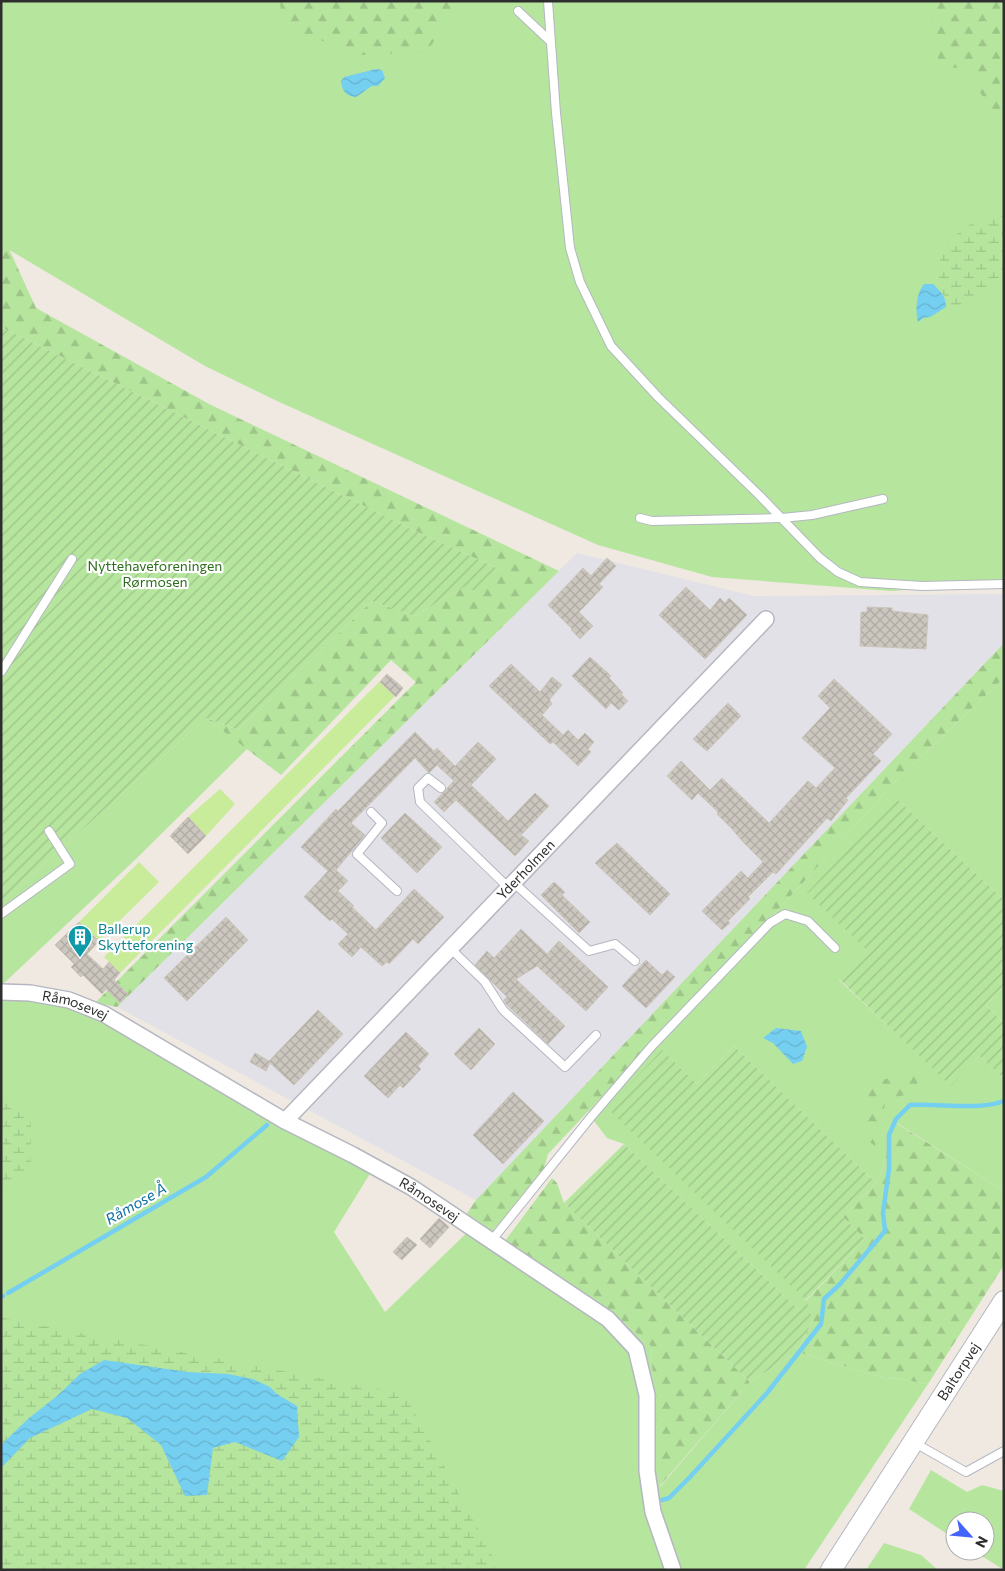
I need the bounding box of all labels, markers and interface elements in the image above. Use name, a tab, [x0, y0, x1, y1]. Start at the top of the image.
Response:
park label: Nyttehaveforeningen Rørmosen	[88, 557, 222, 590]
street label: Yderholmen	[493, 836, 558, 903]
place label: Ballerup Skytteforening	[98, 920, 194, 953]
building icon: Ballerup Skytteforening	[67, 924, 93, 958]
street label: Råmosevej	[41, 986, 112, 1023]
street label: Råmosevej	[396, 1173, 463, 1225]
water label: Råmose Å	[101, 1178, 169, 1228]
street label: Baltorpvej	[933, 1339, 983, 1403]
north arrow	[945, 1511, 995, 1561]
text: N	[972, 1534, 992, 1551]

